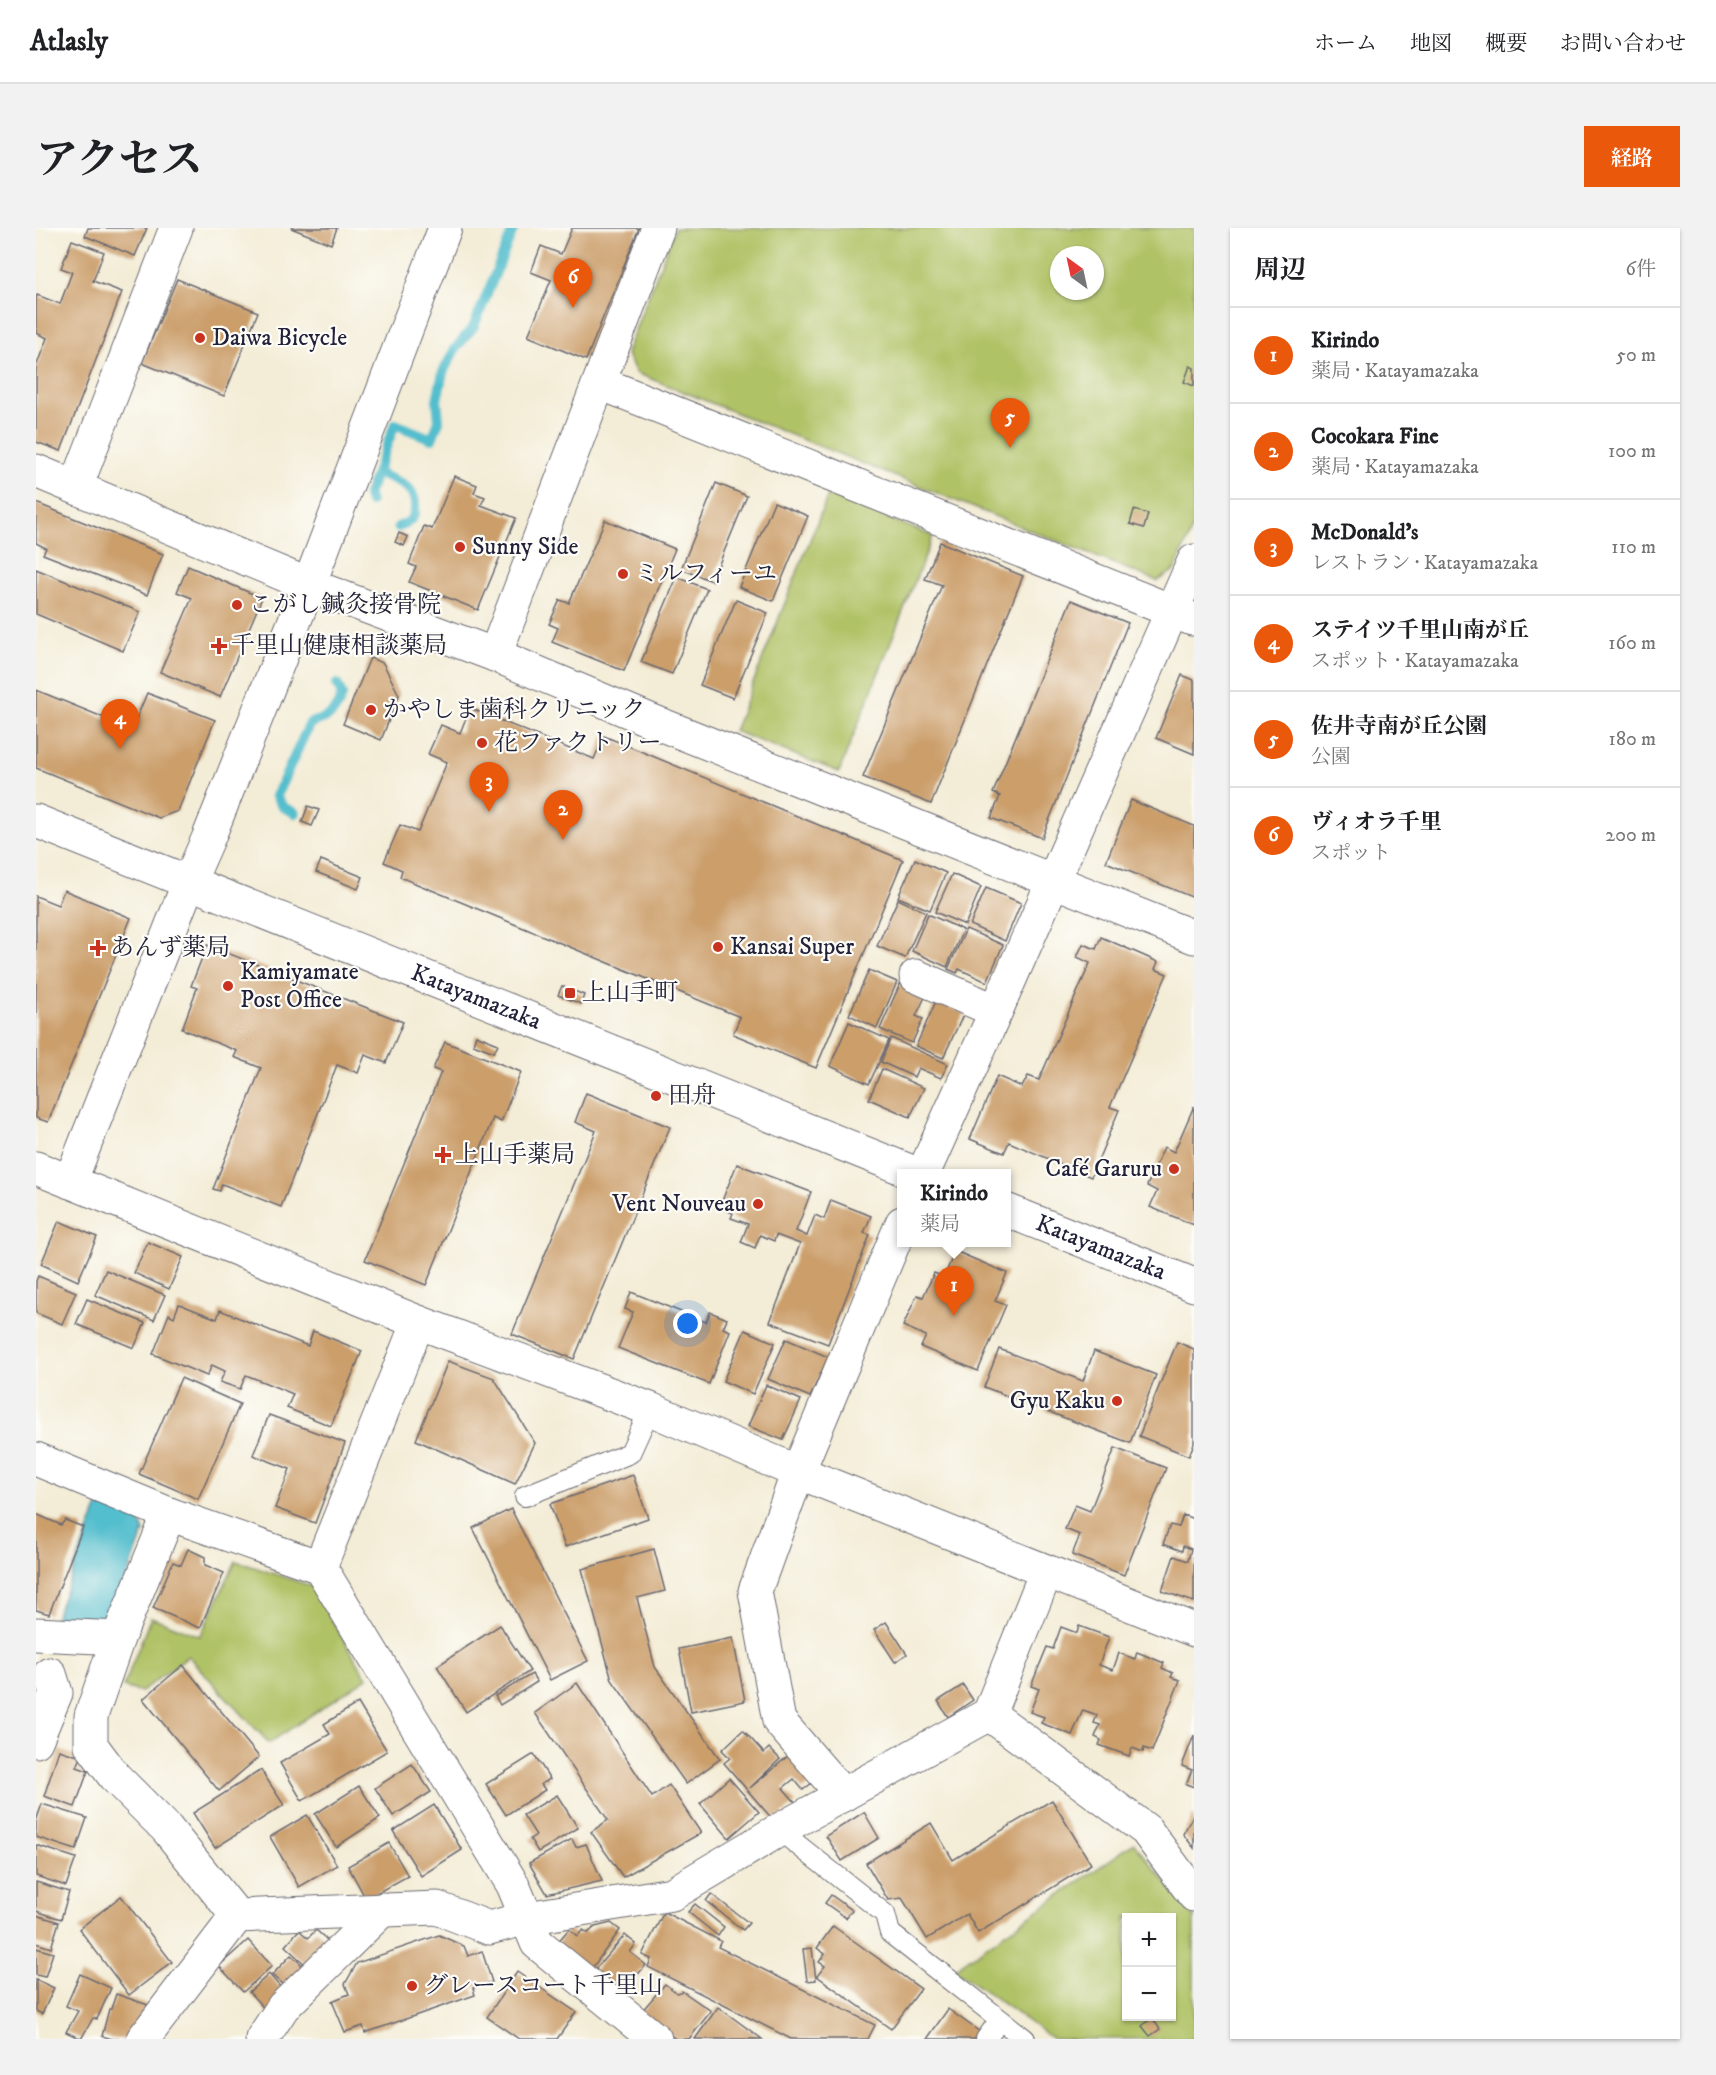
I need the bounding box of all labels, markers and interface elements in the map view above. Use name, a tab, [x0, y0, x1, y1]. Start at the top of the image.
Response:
text: Atlasly	[30, 24, 108, 59]
text: ホーム	[1314, 31, 1377, 57]
text: 地図	[1410, 31, 1452, 57]
text: 概要	[1485, 31, 1527, 57]
text: お問い合わせ	[1560, 31, 1686, 57]
button: 経路	[1584, 126, 1680, 187]
text: アクセス	[36, 135, 203, 187]
north arrow	[1050, 246, 1104, 300]
text: 周辺	[1254, 254, 1306, 287]
text: 6件	[1626, 257, 1656, 282]
pin: 6	[554, 259, 592, 308]
place label: Daiwa Bicycle	[212, 323, 347, 353]
text: Kirindo	[1311, 327, 1379, 354]
marker: Daiwa Bicycle	[193, 331, 207, 345]
text: 1	[1270, 343, 1277, 368]
text: 50 m	[1616, 343, 1656, 368]
text: 薬局 · Katayamazaka	[1311, 359, 1479, 384]
pin: 5	[990, 398, 1030, 448]
text: Cocokara Fine	[1311, 423, 1439, 450]
text: 2	[1269, 439, 1278, 464]
text: 100 m	[1608, 439, 1656, 464]
text: 薬局 · Katayamazaka	[1311, 455, 1479, 480]
text: McDonald's	[1311, 519, 1418, 546]
place label: Sunny Side	[472, 532, 578, 562]
text: 3	[1270, 535, 1277, 560]
text: 110 m	[1611, 535, 1656, 560]
marker: Sunny Side	[453, 540, 467, 554]
text: レストラン · Katayamazaka	[1311, 551, 1538, 576]
place label: ミルフィーユ	[635, 559, 777, 589]
marker: ミルフィーユ	[616, 567, 630, 581]
place label: こがし鍼灸接骨院	[249, 590, 441, 620]
marker: こがし鍼灸接骨院	[230, 598, 244, 612]
text: ステイツ千里山南が丘	[1311, 617, 1529, 644]
place label: 千里山健康相談薬局	[231, 631, 447, 661]
text: 4	[1268, 631, 1279, 656]
text: 160 m	[1608, 631, 1656, 656]
marker: 千里山健康相談薬局	[212, 639, 226, 653]
text: スポット · Katayamazaka	[1311, 649, 1519, 674]
place label: かやしま歯科クリニック	[383, 695, 646, 725]
pin: 4	[100, 700, 140, 749]
marker: かやしま歯科クリニック	[364, 703, 378, 717]
text: 佐井寺南が丘公園	[1311, 713, 1487, 740]
text: 5	[1269, 727, 1278, 752]
text: 180 m	[1609, 727, 1656, 752]
place label: 花ファクトリー	[494, 728, 662, 758]
marker: 花ファクトリー	[475, 736, 489, 750]
text: 公園	[1311, 745, 1351, 770]
pin: 3	[470, 762, 508, 812]
pin: 2	[544, 790, 582, 840]
text: ヴィオラ千里	[1311, 809, 1442, 836]
text: 6	[1268, 823, 1279, 848]
text: 200 m	[1605, 823, 1656, 848]
text: スポット	[1311, 841, 1391, 866]
place label: Kansai Super	[730, 932, 854, 962]
place label: あんず薬局	[110, 933, 230, 963]
marker: Kansai Super	[711, 940, 725, 954]
marker: あんず薬局	[91, 941, 105, 955]
place label: Kamiyamate Post Office	[240, 957, 359, 1015]
street label: Katayamazaka	[407, 958, 546, 1037]
place label: 上山手町	[582, 978, 678, 1008]
marker: Kamiyamate Post Office	[221, 979, 235, 993]
marker: 上山手町	[563, 986, 577, 1000]
place label: 田舟	[668, 1081, 716, 1111]
marker: 田舟	[649, 1089, 663, 1103]
place label: 上山手薬局	[455, 1140, 575, 1170]
marker: 上山手薬局	[436, 1148, 450, 1162]
place label: Café Garuru	[1045, 1154, 1162, 1184]
marker: Café Garuru	[1167, 1162, 1181, 1176]
popup	[897, 1169, 1011, 1247]
text: Kirindo	[920, 1180, 988, 1207]
place label: Vent Nouveau	[611, 1189, 746, 1219]
marker: Vent Nouveau	[751, 1197, 765, 1211]
street label: Katayamazaka	[1031, 1208, 1171, 1287]
text: 薬局	[920, 1212, 960, 1237]
pin: 1	[934, 1266, 974, 1316]
your location	[673, 1309, 702, 1338]
place label: Gyu Kaku	[1010, 1386, 1105, 1416]
marker: Gyu Kaku	[1110, 1394, 1124, 1408]
map controls	[1122, 1913, 1176, 2021]
button: +	[1122, 1913, 1176, 1967]
button: −	[1122, 1967, 1176, 2021]
place label: グレースコート千里山	[424, 1971, 663, 2001]
marker: グレースコート千里山	[405, 1979, 419, 1993]

